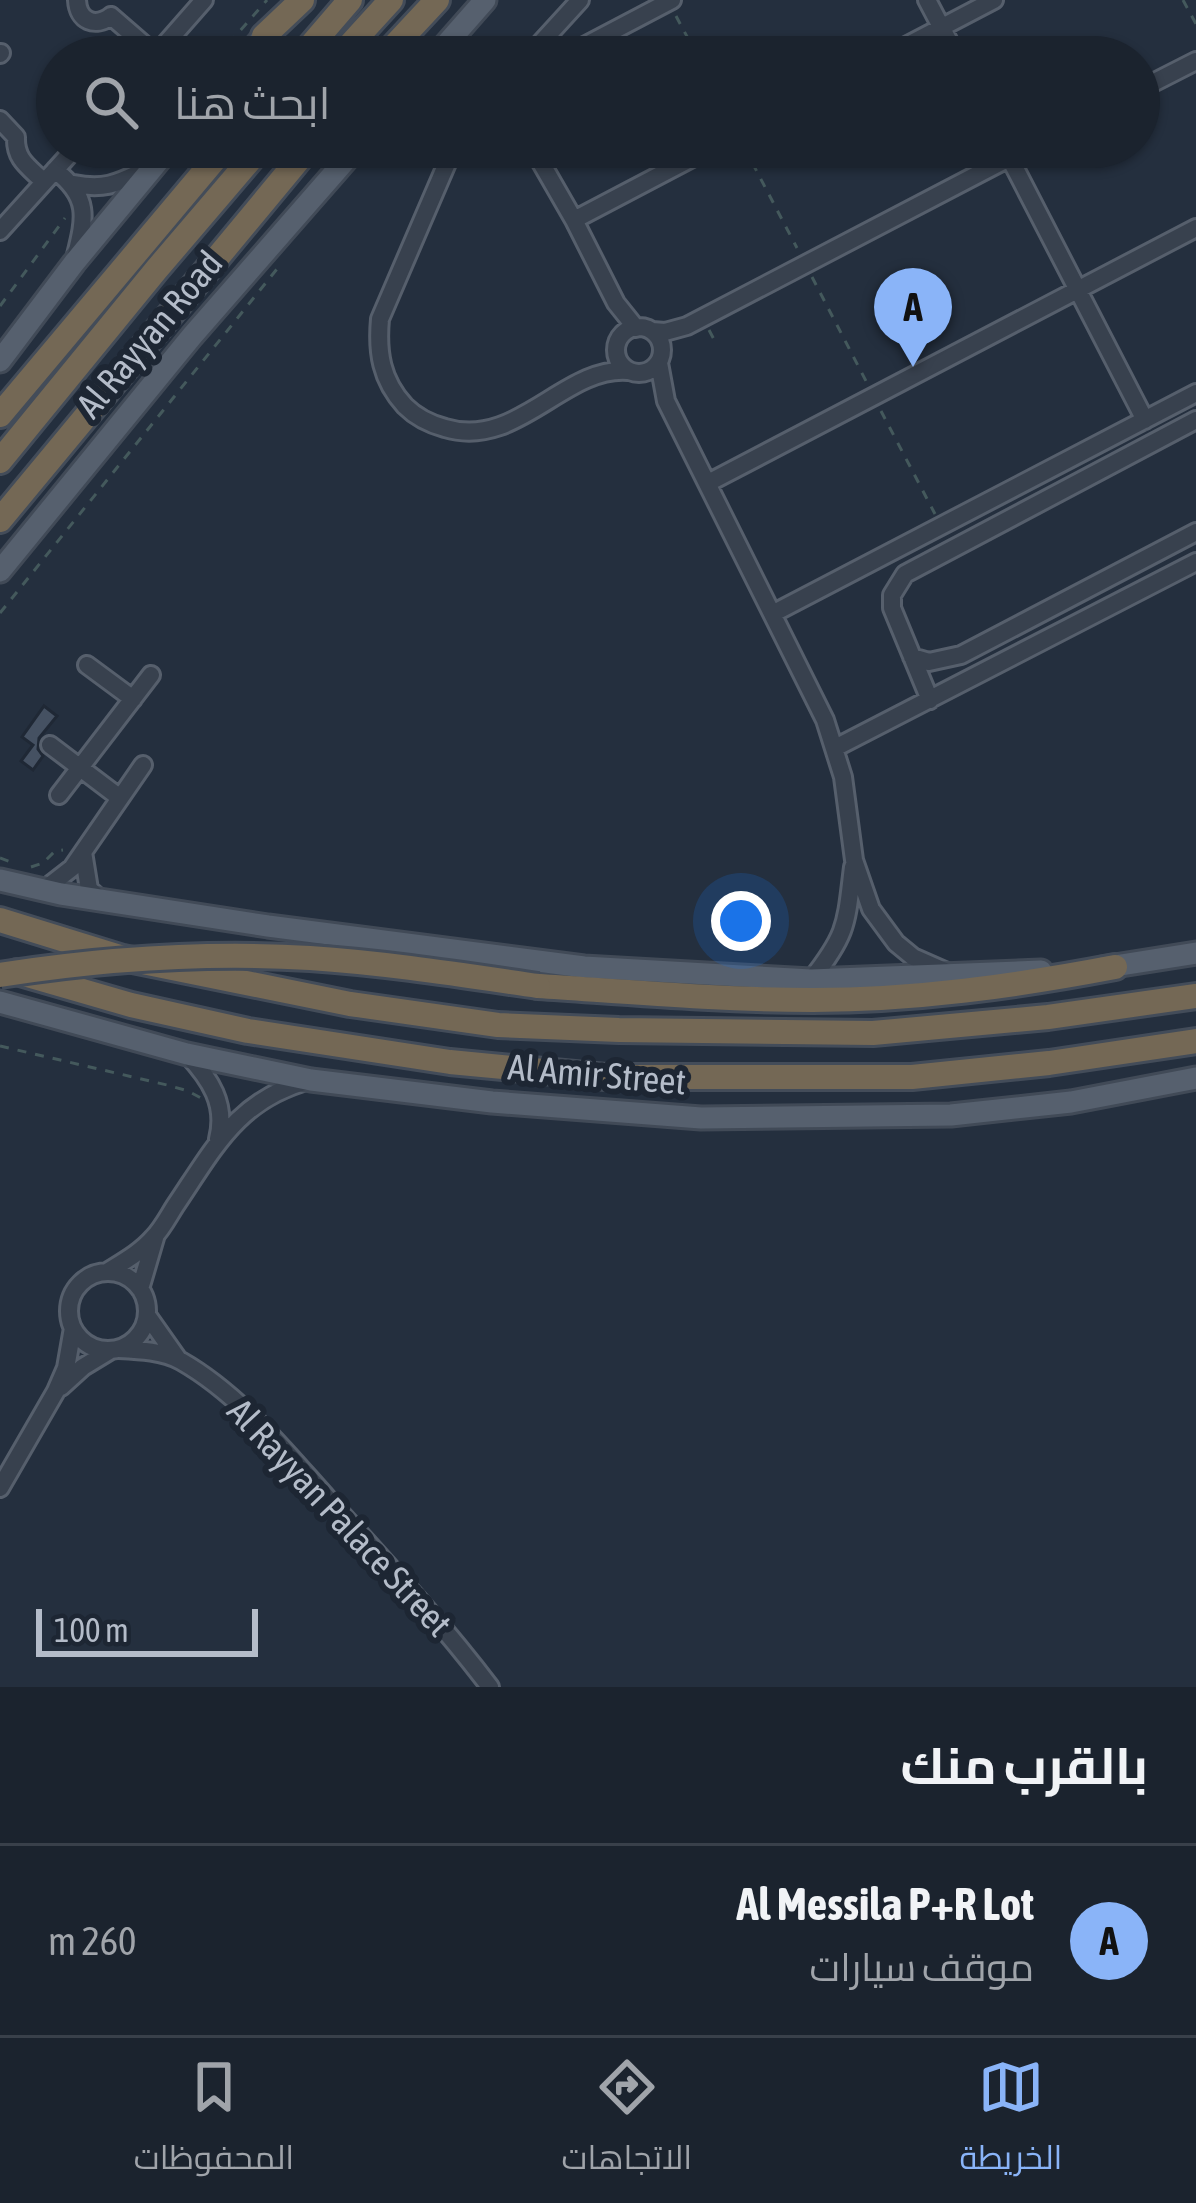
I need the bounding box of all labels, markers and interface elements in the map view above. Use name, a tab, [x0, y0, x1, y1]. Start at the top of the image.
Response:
search box	[36, 36, 1160, 168]
icon: search	[78, 69, 144, 135]
text: ابحث هنا	[174, 77, 331, 129]
street label: Al Rayyan Road	[67, 242, 231, 426]
pin: A	[874, 268, 952, 367]
your location	[711, 891, 771, 951]
street label: Al Amir Street	[506, 1045, 688, 1103]
street label: Al Rayyan Palace Street	[219, 1390, 461, 1644]
scale bar	[36, 1603, 258, 1656]
text: 100 m	[54, 1611, 129, 1649]
text: بالقرب منك	[900, 1736, 1148, 1795]
text: Al Messila P+R Lot	[737, 1878, 1034, 1930]
text: 260 m	[48, 1919, 136, 1963]
text: A	[1099, 1919, 1119, 1963]
text: موقف سيارات	[809, 1945, 1034, 1989]
tab: المحفوظات	[134, 2054, 294, 2188]
tab: الاتجاهات	[562, 2054, 692, 2188]
tab: الخريطة	[959, 2054, 1062, 2188]

